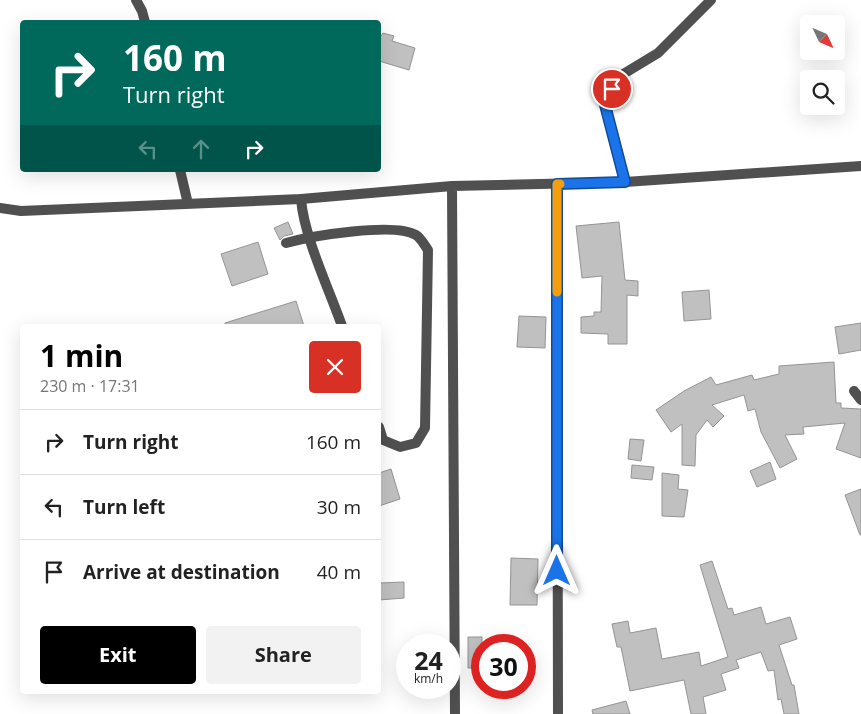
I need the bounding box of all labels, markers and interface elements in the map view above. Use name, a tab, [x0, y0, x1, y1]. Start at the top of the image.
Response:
north arrow	[800, 15, 845, 60]
map controls	[800, 15, 845, 115]
text: 160 m	[123, 34, 227, 81]
icon: right	[40, 40, 105, 105]
pin	[591, 68, 633, 110]
button: search	[800, 70, 845, 115]
icon: arrive	[598, 75, 626, 103]
text: Turn right	[123, 79, 225, 109]
icon: left	[134, 135, 162, 163]
icon: ahead	[187, 135, 215, 163]
icon: right	[240, 135, 268, 163]
text: 1 min	[40, 335, 123, 376]
button: close	[309, 341, 361, 393]
text: 230 m · 17:31	[40, 375, 140, 397]
icon: right	[40, 428, 68, 456]
text: Turn right	[83, 429, 178, 455]
text: 160 m	[306, 429, 361, 455]
icon: left	[40, 493, 68, 521]
text: Turn left	[83, 494, 165, 520]
text: 30 m	[317, 494, 361, 520]
position arrow	[530, 544, 582, 596]
icon: arrive	[40, 558, 68, 586]
text: Arrive at destination	[83, 559, 280, 585]
text: 40 m	[317, 559, 361, 585]
button: Exit	[40, 626, 196, 684]
button: Share	[206, 626, 361, 684]
speed limit sign: 30	[471, 634, 536, 699]
text: 24	[414, 643, 443, 677]
text: km/h	[414, 670, 443, 687]

